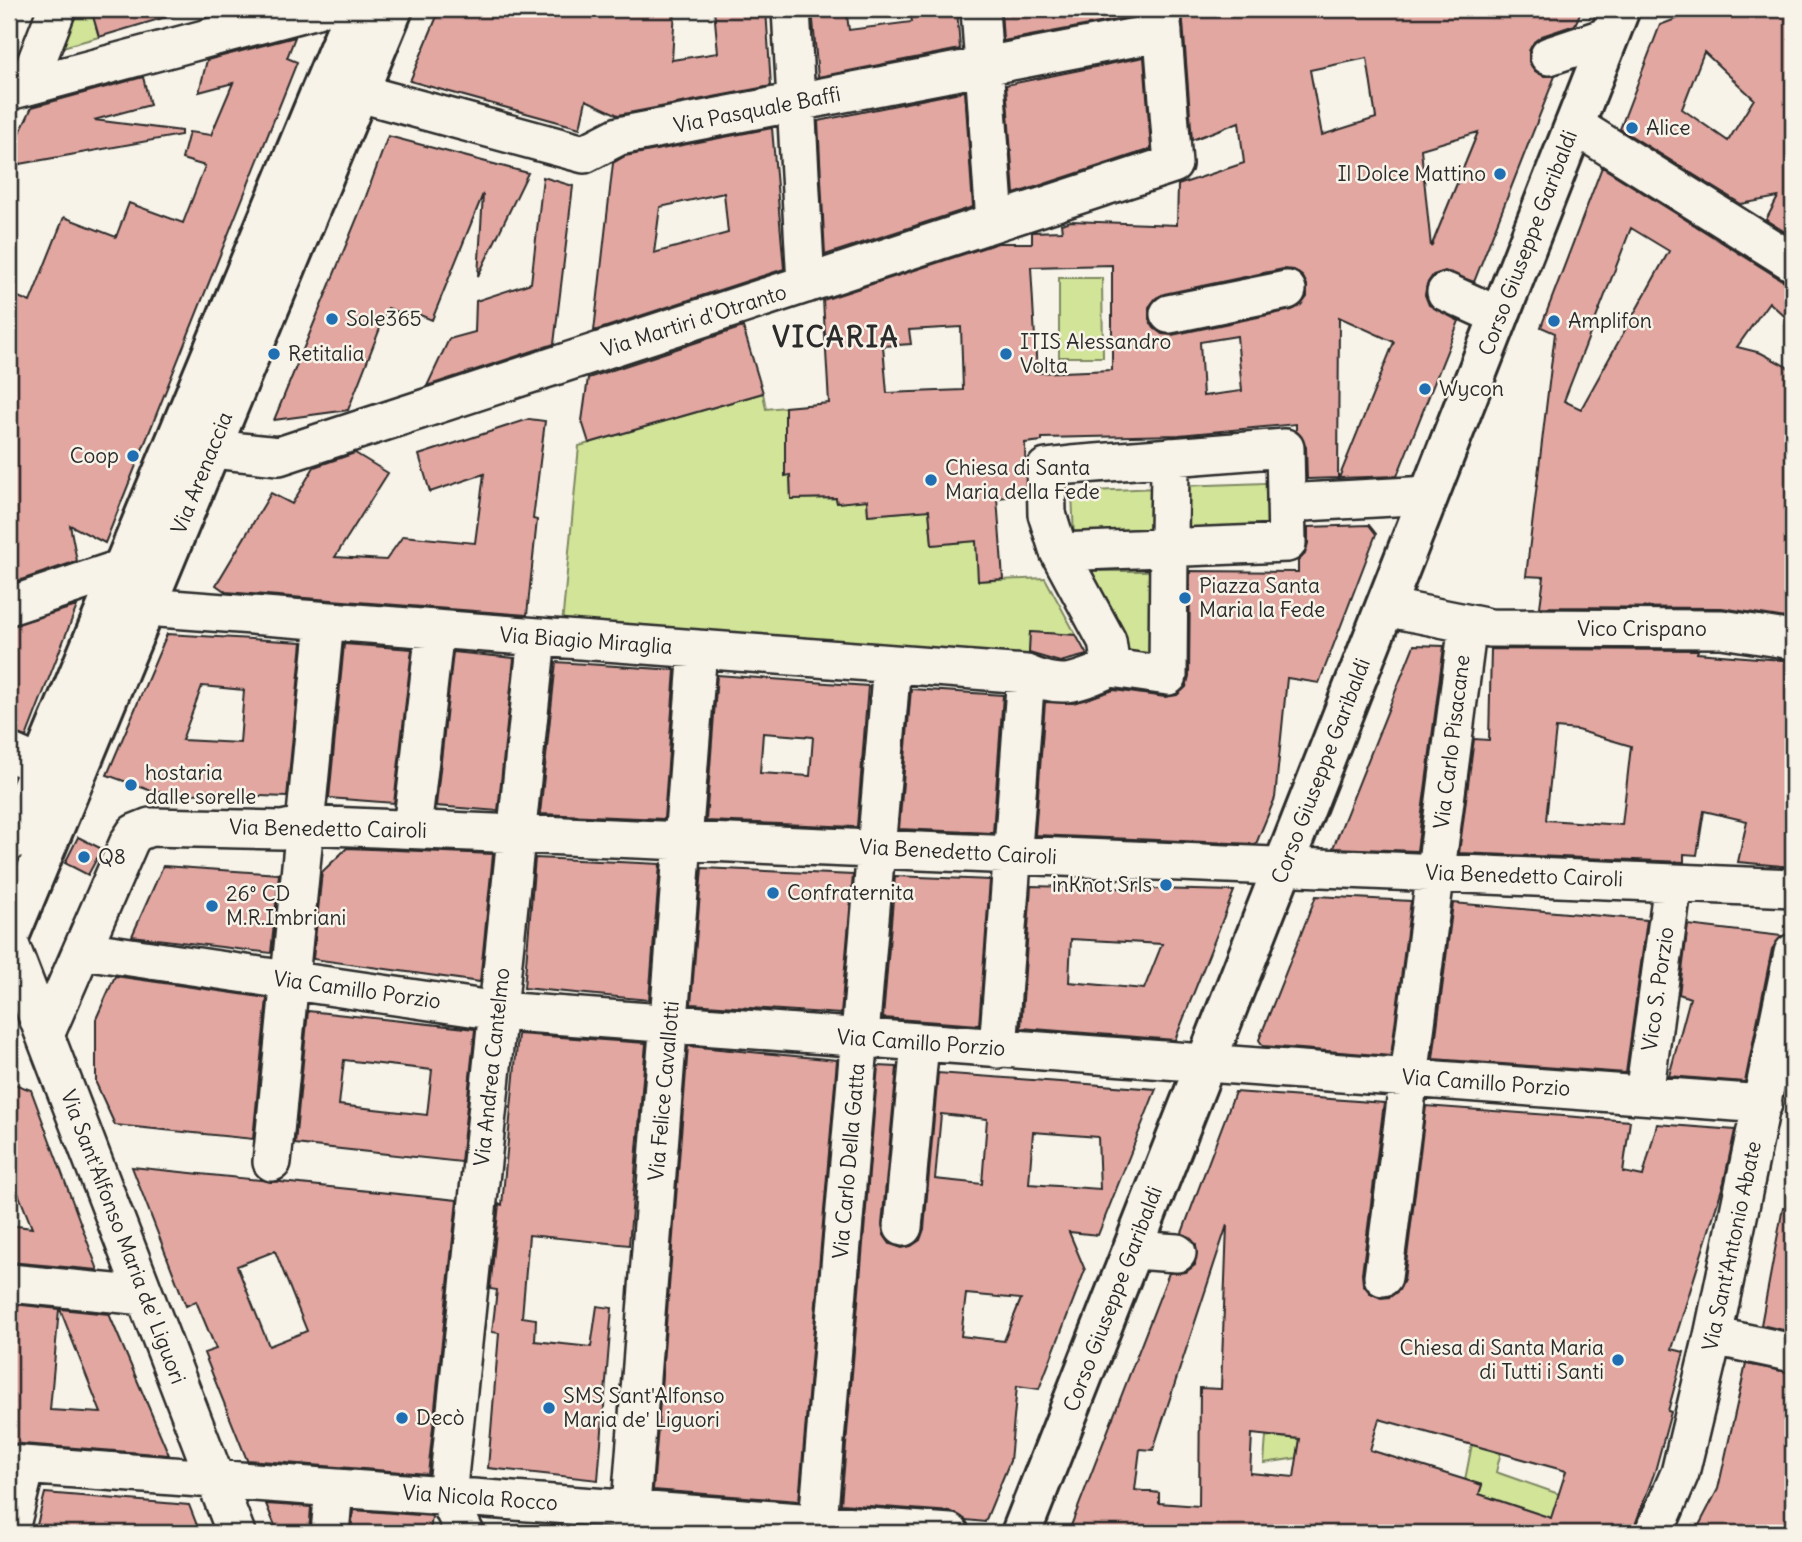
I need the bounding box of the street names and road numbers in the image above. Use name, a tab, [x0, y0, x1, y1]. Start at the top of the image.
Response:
street label: Via Pasquale Baffi	[671, 80, 843, 139]
street label: Corso Giuseppe Garibaldi	[1472, 126, 1583, 359]
street label: Via Martiri d'Otranto	[598, 278, 790, 363]
street label: Via Arenaccia	[165, 408, 238, 538]
street label: Vico Crispano	[1577, 615, 1707, 642]
street label: Via Biagio Miraglia	[499, 621, 673, 660]
street label: Via Carlo Pisacane	[1427, 653, 1476, 831]
street label: Corso Giuseppe Garibaldi	[1265, 654, 1376, 887]
street label: Via Benedetto Cairoli	[229, 813, 427, 844]
street label: Via Benedetto Cairoli	[859, 833, 1058, 870]
street label: Via Benedetto Cairoli	[1425, 859, 1623, 892]
street label: Vico S. Porzio	[1635, 925, 1680, 1053]
street label: Via Camillo Porzio	[272, 964, 443, 1015]
street label: Via Andrea Cantelmo	[468, 966, 515, 1168]
street label: Via Felice Cavallotti	[642, 1000, 685, 1182]
street label: Via Camillo Porzio	[836, 1023, 1006, 1062]
street label: Via Carlo Della Gatta	[826, 1062, 871, 1260]
street label: Via Camillo Porzio	[1401, 1063, 1571, 1102]
street label: Via Sant'Alfonso Maria de' Liguori	[55, 1086, 192, 1388]
street label: Via Sant'Antonio Abate	[1696, 1138, 1767, 1353]
street label: Corso Giuseppe Garibaldi	[1057, 1182, 1168, 1415]
street label: Via Nicola Rocco	[401, 1479, 559, 1516]

